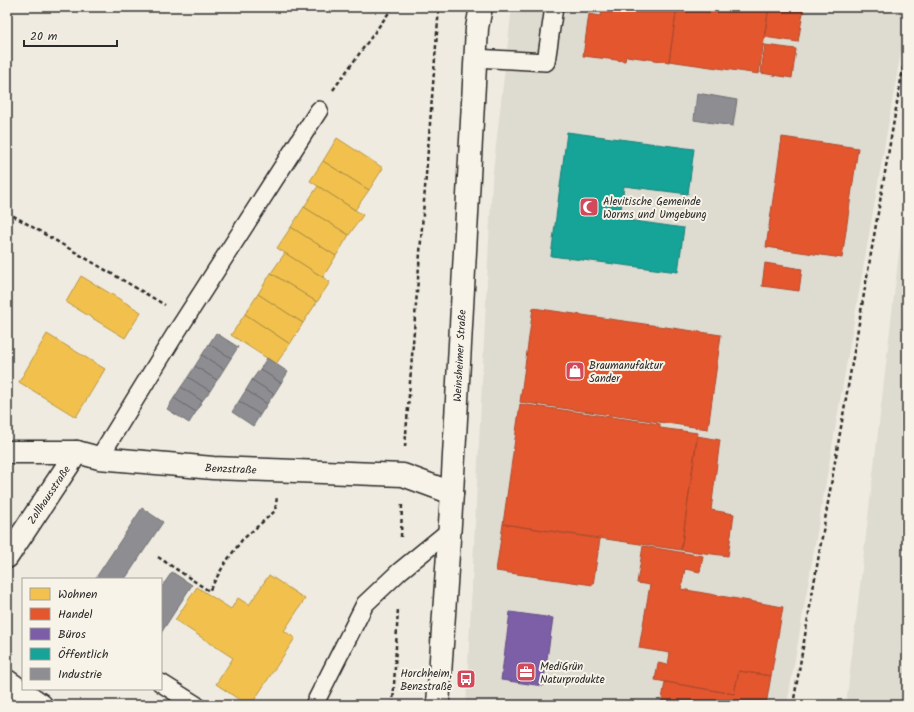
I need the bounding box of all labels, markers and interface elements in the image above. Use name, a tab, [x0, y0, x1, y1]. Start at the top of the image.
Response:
scale bar	[24, 22, 117, 48]
text: 20 m	[30, 27, 58, 46]
place label: Alevitische Gemeinde Worms und Umgebung	[603, 193, 707, 224]
mosque icon: Alevitische Gemeinde Worms und Umgebung	[578, 196, 600, 218]
street label: Weinsheimer Straße	[449, 309, 472, 402]
place label: Braumanufaktur Sander	[589, 357, 664, 388]
shop icon: Braumanufaktur Sander	[564, 360, 586, 382]
street label: Benzstraße	[204, 459, 257, 480]
street label: Zollhausstraße	[23, 462, 76, 528]
legend	[22, 578, 162, 690]
text: Wohnen	[58, 585, 97, 604]
text: Handel	[58, 605, 92, 624]
text: Büros	[58, 625, 86, 644]
text: Öffentlich	[58, 645, 108, 664]
place label: MediGrün Naturprodukte	[540, 658, 605, 689]
office icon: MediGrün Naturprodukte	[515, 661, 537, 683]
text: Industrie	[58, 665, 102, 684]
place label: Horchheim, Benzstraße	[400, 665, 452, 696]
bus stop icon: Horchheim, Benzstraße	[455, 668, 477, 690]

